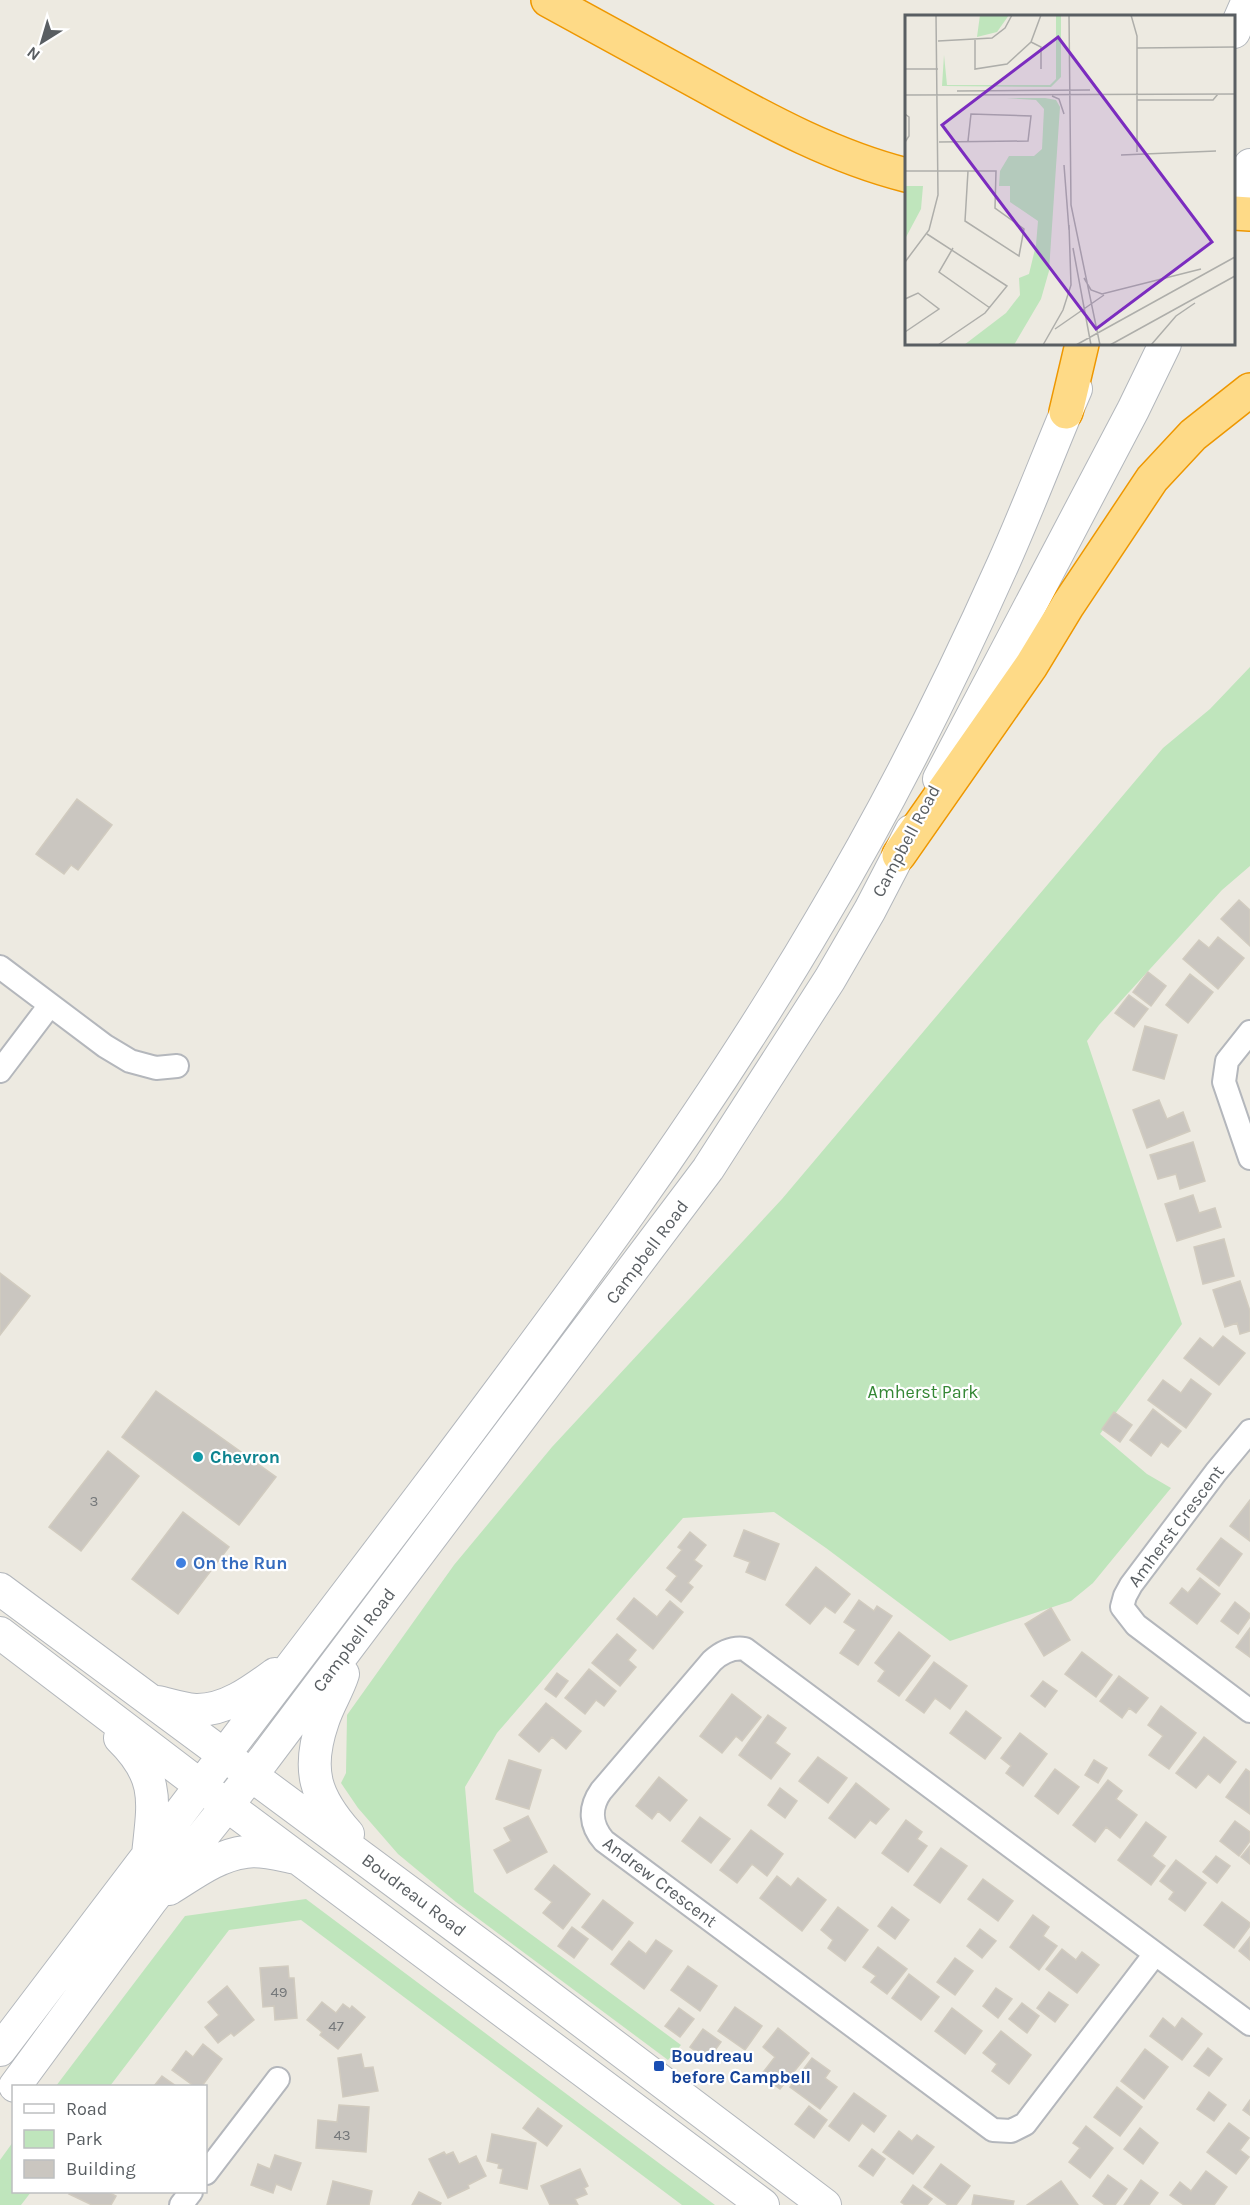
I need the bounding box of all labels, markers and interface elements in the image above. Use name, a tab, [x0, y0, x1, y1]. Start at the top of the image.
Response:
north arrow	[12, 12, 72, 72]
inset map	[905, 15, 1235, 345]
text: N	[23, 43, 44, 65]
street label: Campbell Road	[867, 781, 945, 901]
street label: Campbell Road	[601, 1196, 693, 1308]
park label: Amherst Park	[868, 1381, 978, 1403]
place label: Chevron	[210, 1446, 280, 1468]
marker: Chevron	[191, 1450, 205, 1464]
street label: Amherst Crescent	[1123, 1461, 1229, 1591]
house number: 3	[90, 1492, 98, 1510]
place label: On the Run	[193, 1552, 288, 1574]
marker: On the Run	[174, 1556, 188, 1570]
street label: Campbell Road	[308, 1584, 400, 1696]
street label: Andrew Crescent	[599, 1832, 722, 1932]
street label: Boudreau Road	[358, 1849, 470, 1941]
house number: 49	[270, 1983, 288, 2001]
house number: 47	[328, 2017, 344, 2035]
place label: Boudreau before Campbell	[671, 2045, 811, 2088]
marker: Boudreau before Campbell	[652, 2059, 666, 2073]
legend	[12, 2085, 207, 2193]
text: Road	[66, 2098, 107, 2120]
house number: 43	[333, 2126, 351, 2144]
text: Park	[66, 2128, 103, 2150]
text: Building	[66, 2158, 136, 2180]

